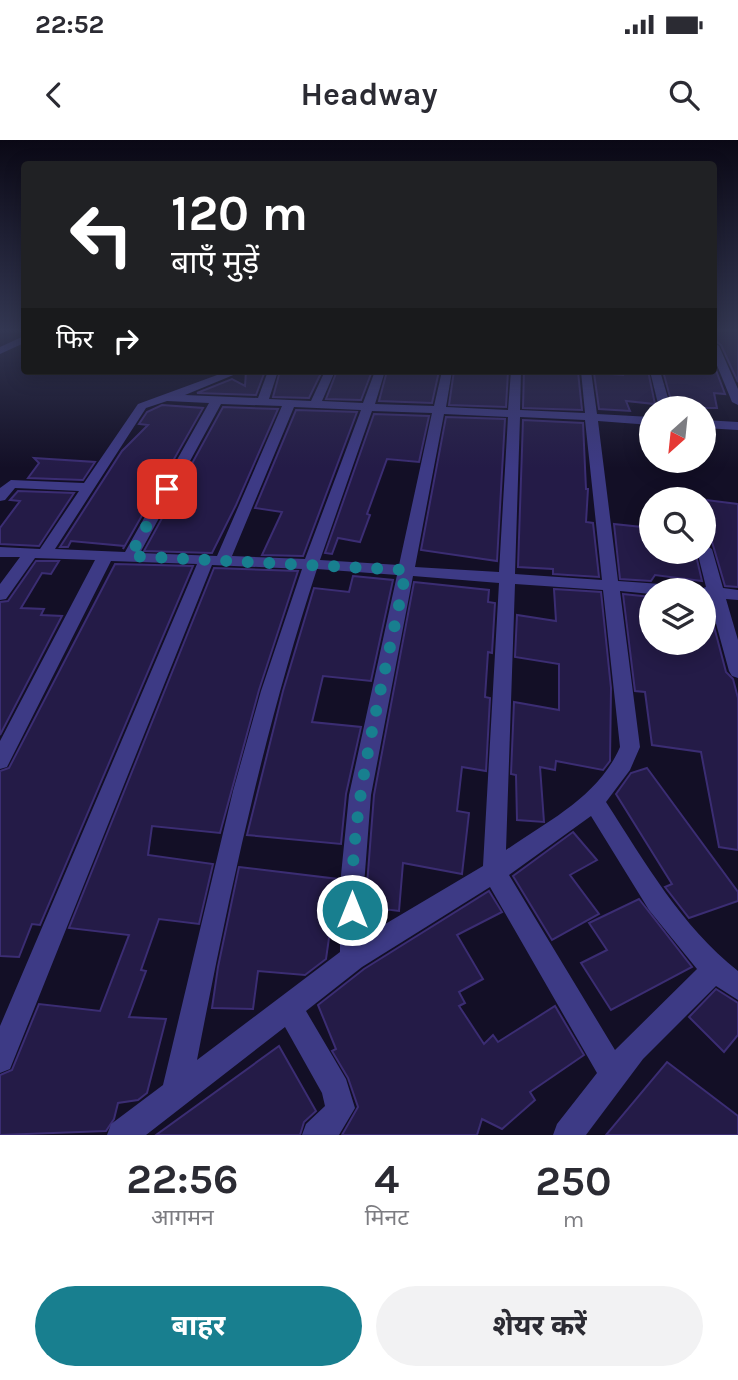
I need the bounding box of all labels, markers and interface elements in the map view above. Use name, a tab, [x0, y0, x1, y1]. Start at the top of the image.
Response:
text: 22:52	[35, 9, 104, 40]
icon: back	[35, 76, 73, 114]
text: Headway	[301, 76, 438, 113]
icon: search	[665, 76, 703, 114]
text: 120 m	[171, 185, 308, 242]
icon: left	[56, 189, 147, 280]
text: बाएँ मुड़ें	[171, 244, 259, 281]
icon: right	[107, 322, 145, 360]
text: फिर	[56, 324, 93, 355]
north arrow	[639, 396, 716, 472]
map controls	[639, 396, 716, 655]
pin	[137, 459, 197, 519]
icon: arrive	[148, 470, 186, 508]
button: search	[639, 487, 716, 564]
button: layers	[639, 578, 716, 655]
position arrow	[315, 873, 389, 947]
text: 22:56	[126, 1154, 238, 1204]
text: 4	[374, 1154, 399, 1204]
text: 250	[535, 1156, 612, 1206]
text: आगमन	[151, 1204, 214, 1231]
text: मिनट	[365, 1204, 409, 1231]
text: m	[563, 1206, 584, 1233]
button: बाहर	[35, 1286, 362, 1366]
button: शेयर करें	[376, 1286, 703, 1366]

